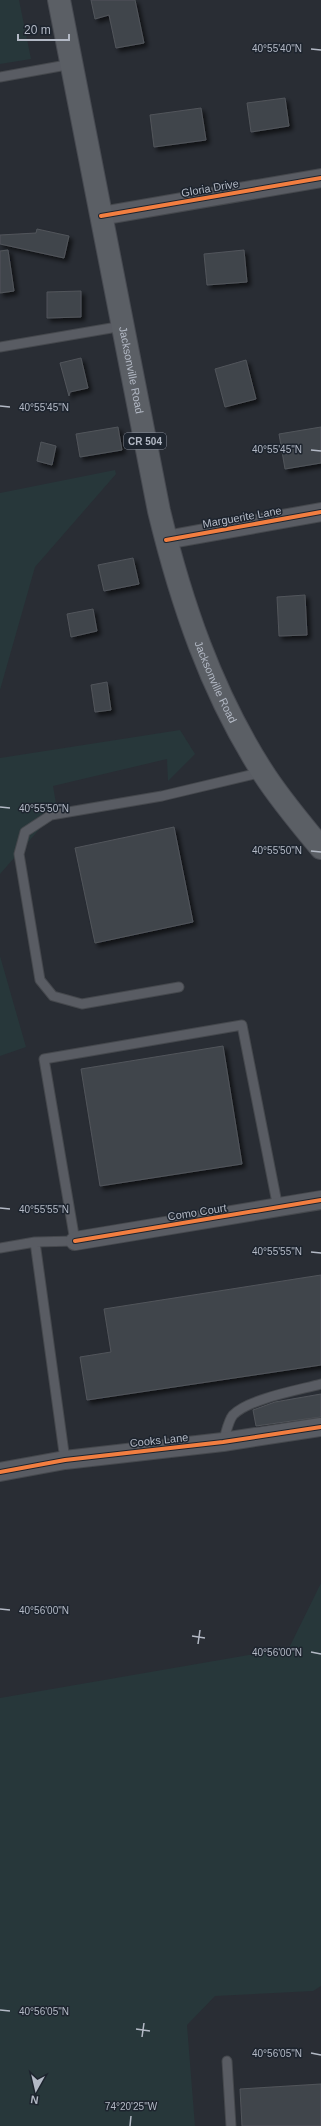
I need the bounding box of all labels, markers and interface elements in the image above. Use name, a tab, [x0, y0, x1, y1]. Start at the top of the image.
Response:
scale bar	[18, 16, 69, 42]
text: 20 m	[24, 23, 51, 37]
text: 40°55'40"N	[252, 43, 302, 54]
street label: Gloria Drive	[180, 177, 240, 199]
street label: Jacksonville Road	[117, 325, 146, 415]
text: 40°55'45"N	[19, 402, 69, 413]
road number: CR 504	[124, 433, 166, 449]
text: 40°55'45"N	[252, 444, 302, 455]
street label: Marguerite Lane	[202, 504, 282, 530]
street label: Jacksonville Road	[192, 639, 239, 725]
text: 40°55'50"N	[19, 803, 69, 814]
text: 40°55'50"N	[252, 845, 302, 856]
street label: Como Court	[167, 1201, 227, 1223]
text: 40°55'55"N	[19, 1204, 69, 1215]
text: 40°55'55"N	[252, 1246, 302, 1257]
street label: Cooks Lane	[129, 1431, 189, 1449]
text: 40°56'00"N	[19, 1605, 69, 1616]
text: 40°56'00"N	[252, 1647, 302, 1658]
text: 40°56'05"N	[19, 2006, 69, 2017]
text: 40°56'05"N	[252, 2048, 302, 2059]
north arrow	[16, 2070, 56, 2110]
text: N	[30, 2093, 39, 2106]
text: 74°20'25"W	[105, 2101, 158, 2112]

